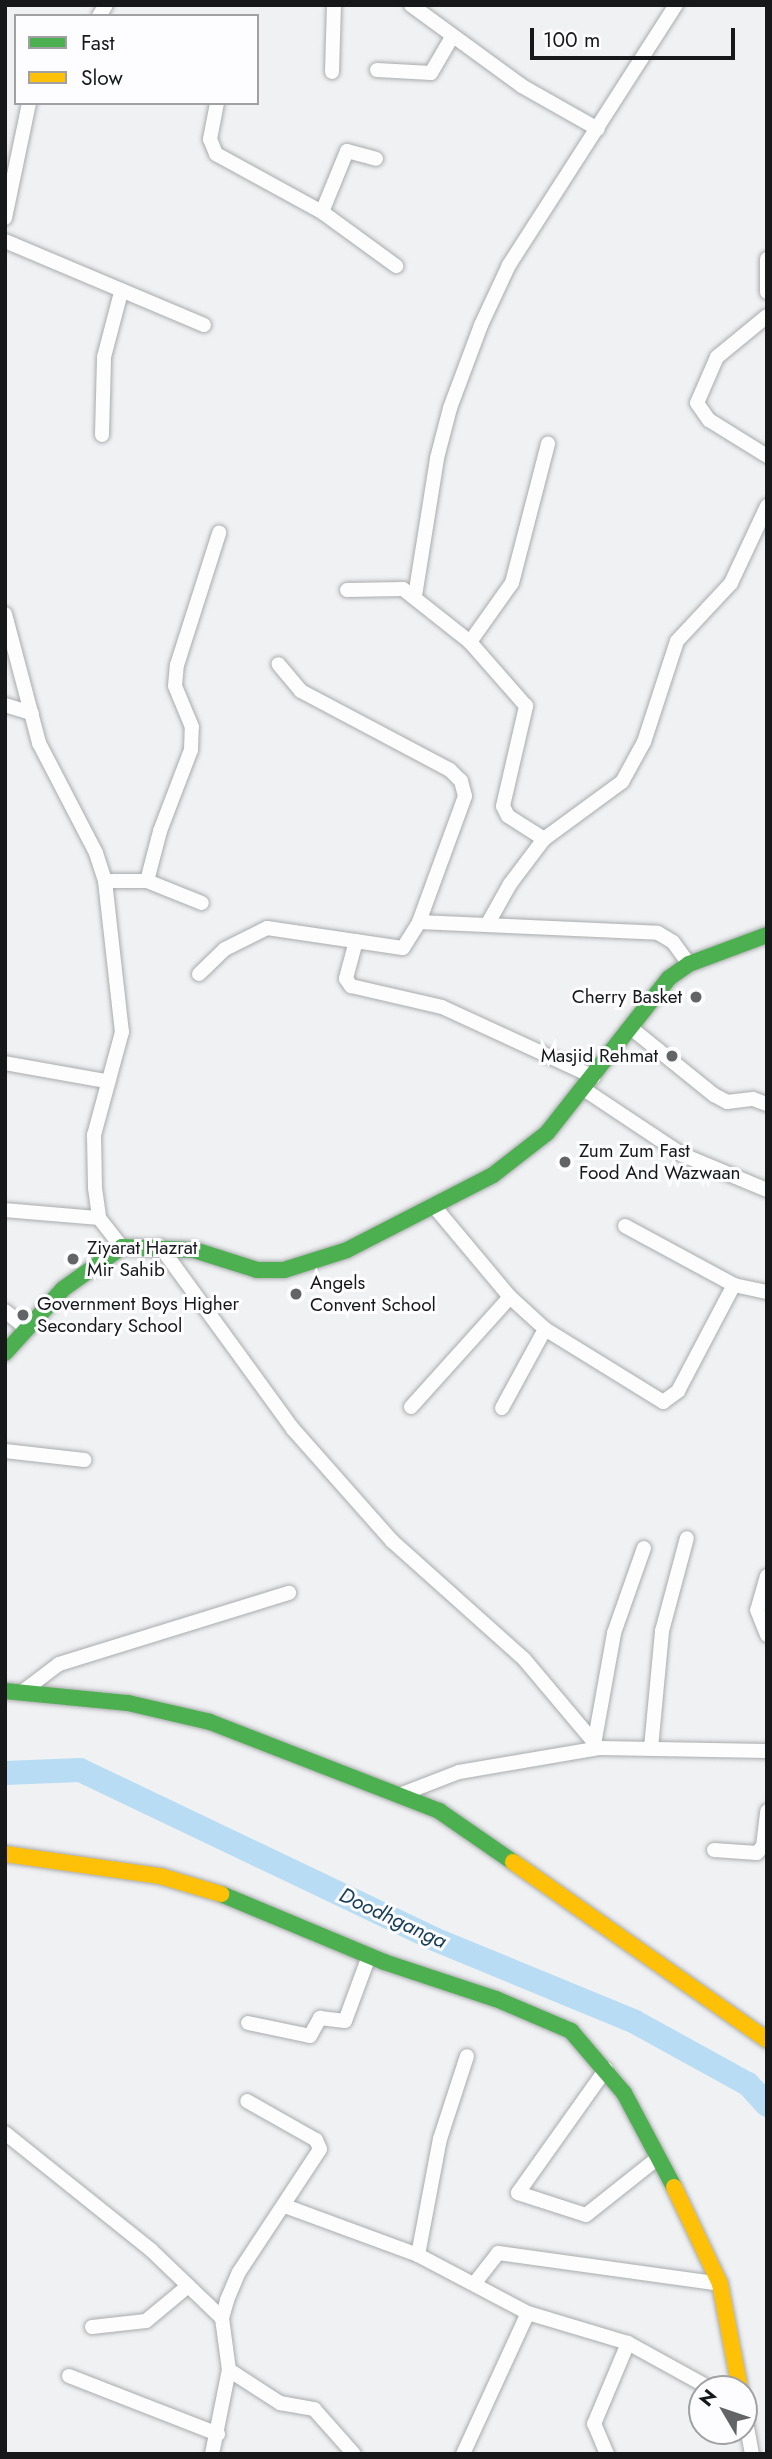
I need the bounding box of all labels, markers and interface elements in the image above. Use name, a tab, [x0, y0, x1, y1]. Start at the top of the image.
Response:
legend	[14, 14, 259, 105]
scale bar	[534, 14, 739, 58]
text: 100 m	[543, 25, 600, 55]
text: Fast	[81, 28, 114, 58]
text: Slow	[81, 63, 123, 93]
place label: Cherry Basket	[572, 986, 682, 1008]
marker: Cherry Basket	[688, 989, 704, 1005]
place label: Masjid Rehmat	[541, 1045, 658, 1067]
marker: Masjid Rehmat	[664, 1048, 680, 1064]
place label: Zum Zum Fast Food And Wazwaan	[579, 1140, 740, 1184]
marker: Zum Zum Fast Food And Wazwaan	[557, 1154, 573, 1170]
place label: Ziyarat Hazrat Mir Sahib	[87, 1237, 197, 1281]
marker: Ziyarat Hazrat Mir Sahib	[65, 1251, 81, 1267]
place label: Angels Convent School	[310, 1272, 436, 1316]
marker: Angels Convent School	[288, 1286, 304, 1302]
place label: Government Boys Higher Secondary School	[37, 1293, 239, 1337]
marker: Government Boys Higher Secondary School	[15, 1307, 31, 1323]
water label: Doodhganga	[335, 1882, 451, 1954]
north arrow	[688, 2375, 758, 2445]
text: N	[693, 2383, 723, 2412]

